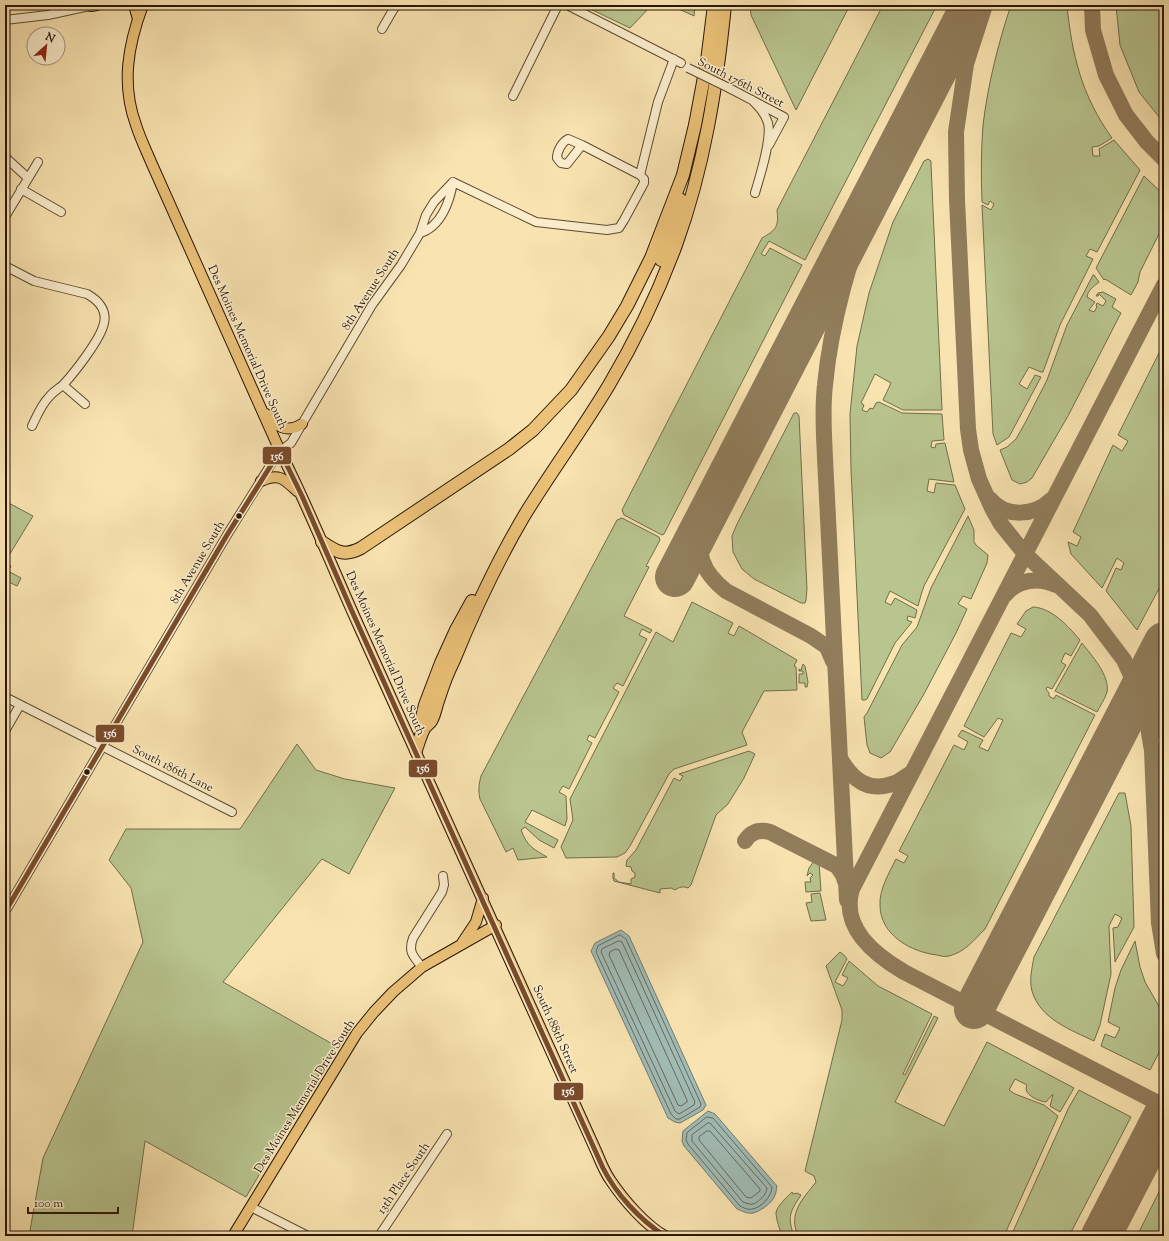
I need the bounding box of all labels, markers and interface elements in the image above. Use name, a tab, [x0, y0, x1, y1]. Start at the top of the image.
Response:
north arrow	[26, 26, 66, 66]
text: N	[42, 28, 58, 47]
street label: South 176th Street	[694, 53, 787, 112]
street label: 8th Avenue South	[338, 245, 404, 334]
street label: Des Moines Memorial Drive South	[203, 262, 292, 433]
line badge: 156	[262, 446, 292, 465]
text: 156	[270, 449, 284, 465]
unlabelled marker	[234, 511, 244, 521]
street label: 8th Avenue South	[166, 518, 230, 607]
street label: Des Moines Memorial Drive South	[341, 568, 430, 739]
line badge: 156	[95, 724, 125, 743]
text: 156	[103, 726, 117, 742]
street label: South 186th Lane	[129, 741, 217, 797]
line badge: 156	[408, 759, 438, 778]
text: 156	[416, 761, 430, 777]
unlabelled marker	[82, 767, 92, 777]
street label: South 188th Street	[528, 982, 583, 1077]
street label: Des Moines Memorial Drive South	[250, 1016, 360, 1177]
line badge: 156	[553, 1082, 584, 1101]
text: 156	[561, 1084, 575, 1100]
street label: 13th Place South	[373, 1139, 435, 1218]
scale bar	[28, 1189, 118, 1215]
text: 100 m	[34, 1195, 63, 1213]

